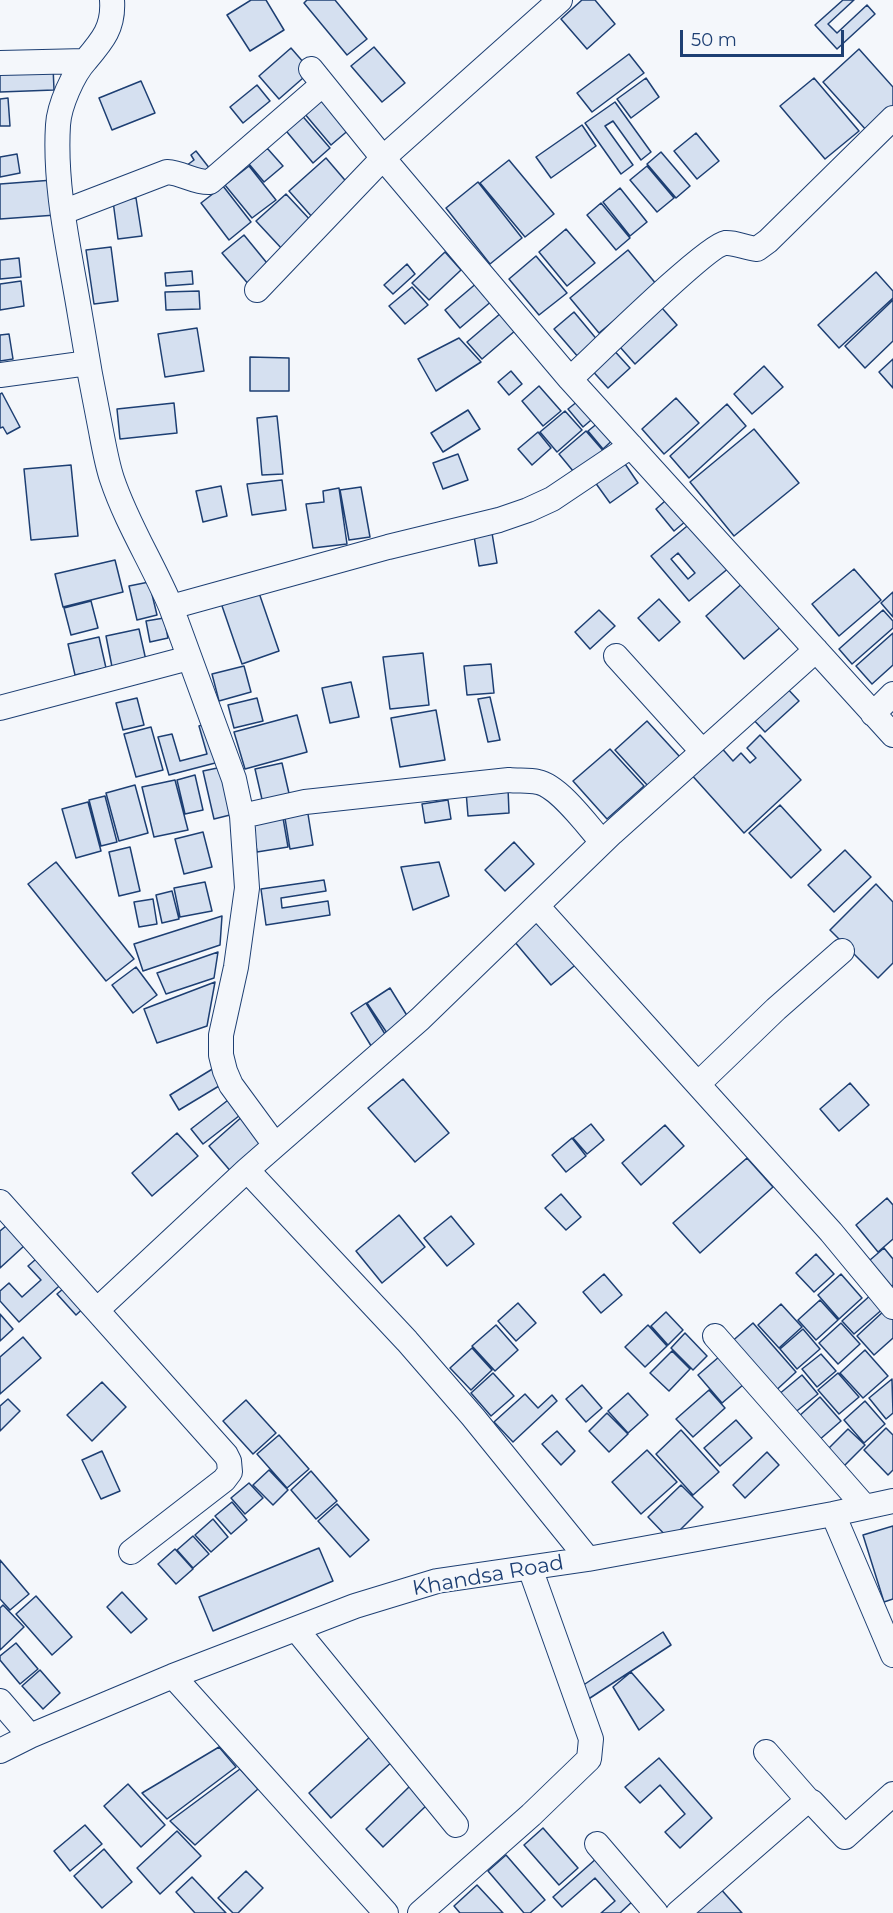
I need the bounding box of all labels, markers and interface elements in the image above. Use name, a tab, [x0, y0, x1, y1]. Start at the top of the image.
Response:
scale bar	[683, 18, 846, 56]
text: 50 m	[691, 29, 737, 51]
street label: Khandsa Road	[410, 1550, 566, 1602]

